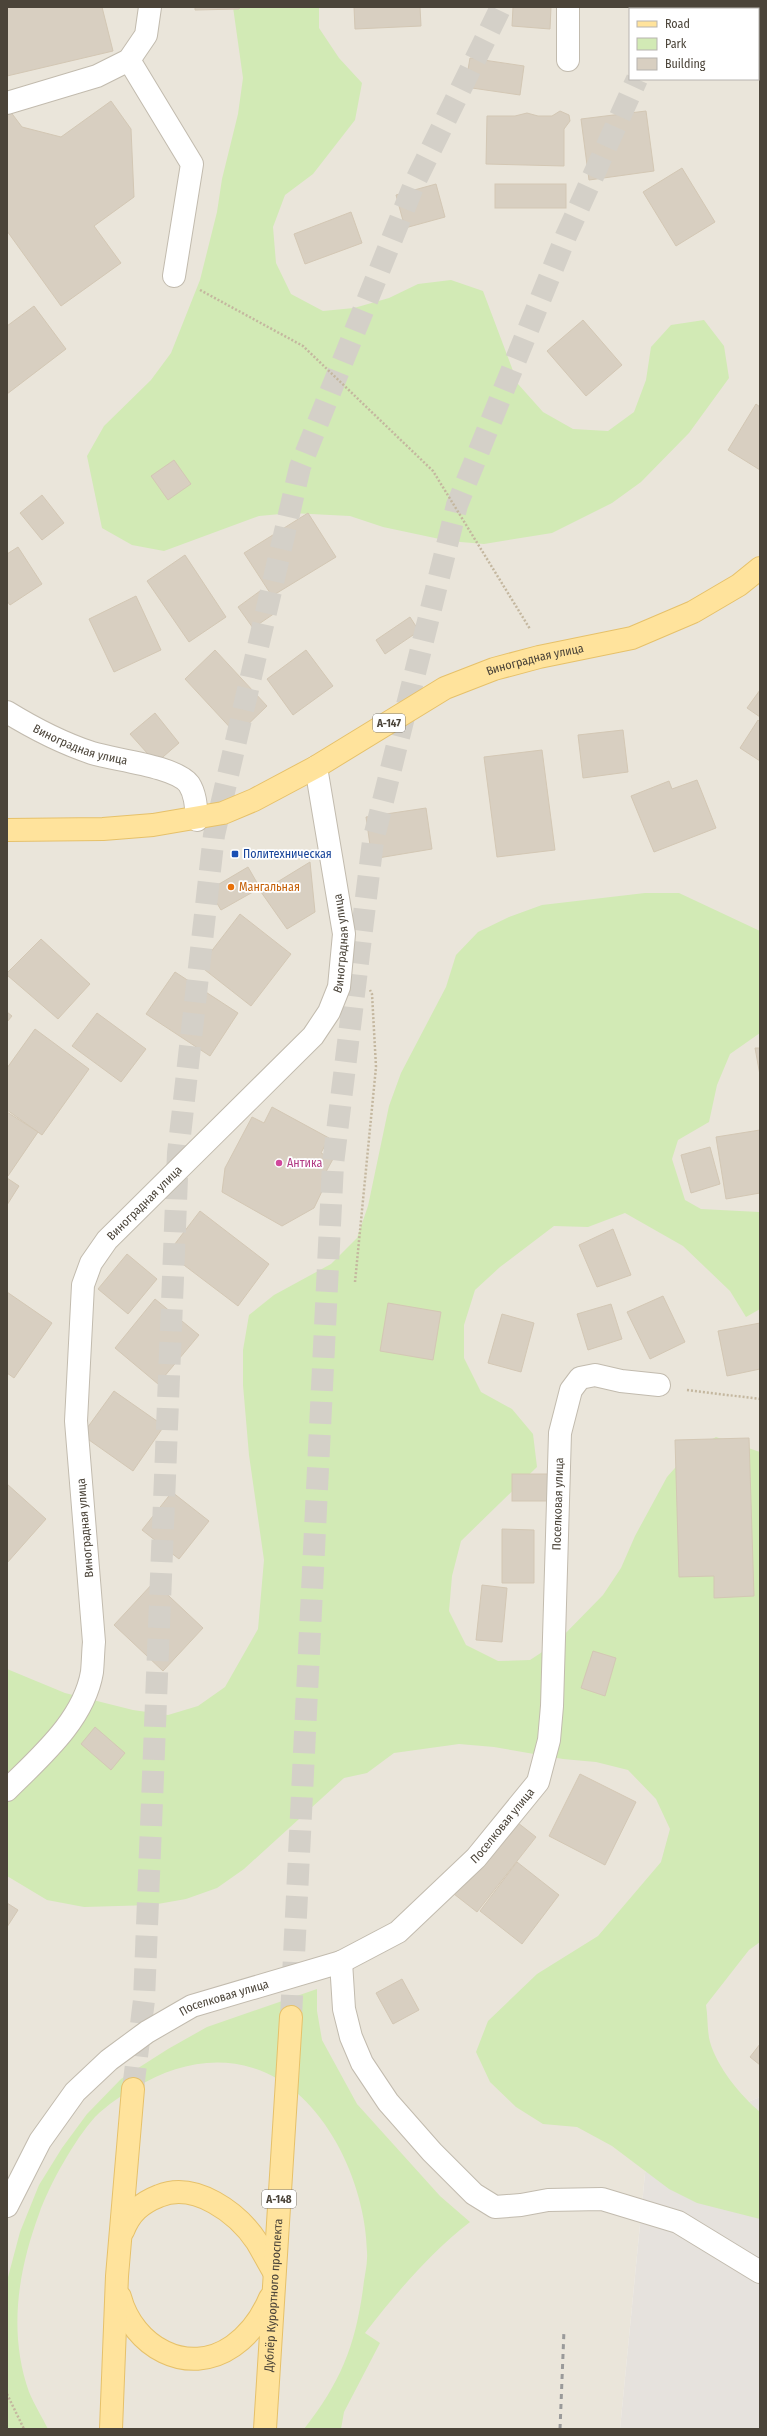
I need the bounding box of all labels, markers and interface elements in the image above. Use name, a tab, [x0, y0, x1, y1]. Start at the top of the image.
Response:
legend	[629, 8, 759, 80]
text: Road	[665, 17, 690, 31]
text: Park	[665, 37, 687, 51]
text: Building	[665, 57, 706, 71]
street label: Виноградная улица	[484, 641, 585, 678]
road number: А-147	[373, 714, 405, 732]
street label: Виноградная улица	[31, 721, 129, 768]
place label: Политехническая	[243, 847, 332, 861]
marker: Политехническая	[230, 849, 240, 859]
place label: Мангальная	[239, 880, 300, 894]
marker: Мангальная	[226, 882, 236, 892]
street label: Виноградная улица	[330, 893, 351, 995]
place label: Антика	[287, 1156, 322, 1170]
marker: Антика	[274, 1158, 284, 1168]
street label: Виноградная улица	[104, 1163, 185, 1243]
street label: Поселковая улица	[550, 1457, 566, 1551]
street label: Виноградная улица	[74, 1478, 96, 1578]
street label: Поселковая улица	[468, 1785, 537, 1866]
street label: Поселковая улица	[177, 1977, 270, 2019]
road number: А-148	[262, 2190, 296, 2208]
street label: Дублёр Курортного проспекта	[262, 2218, 285, 2373]

